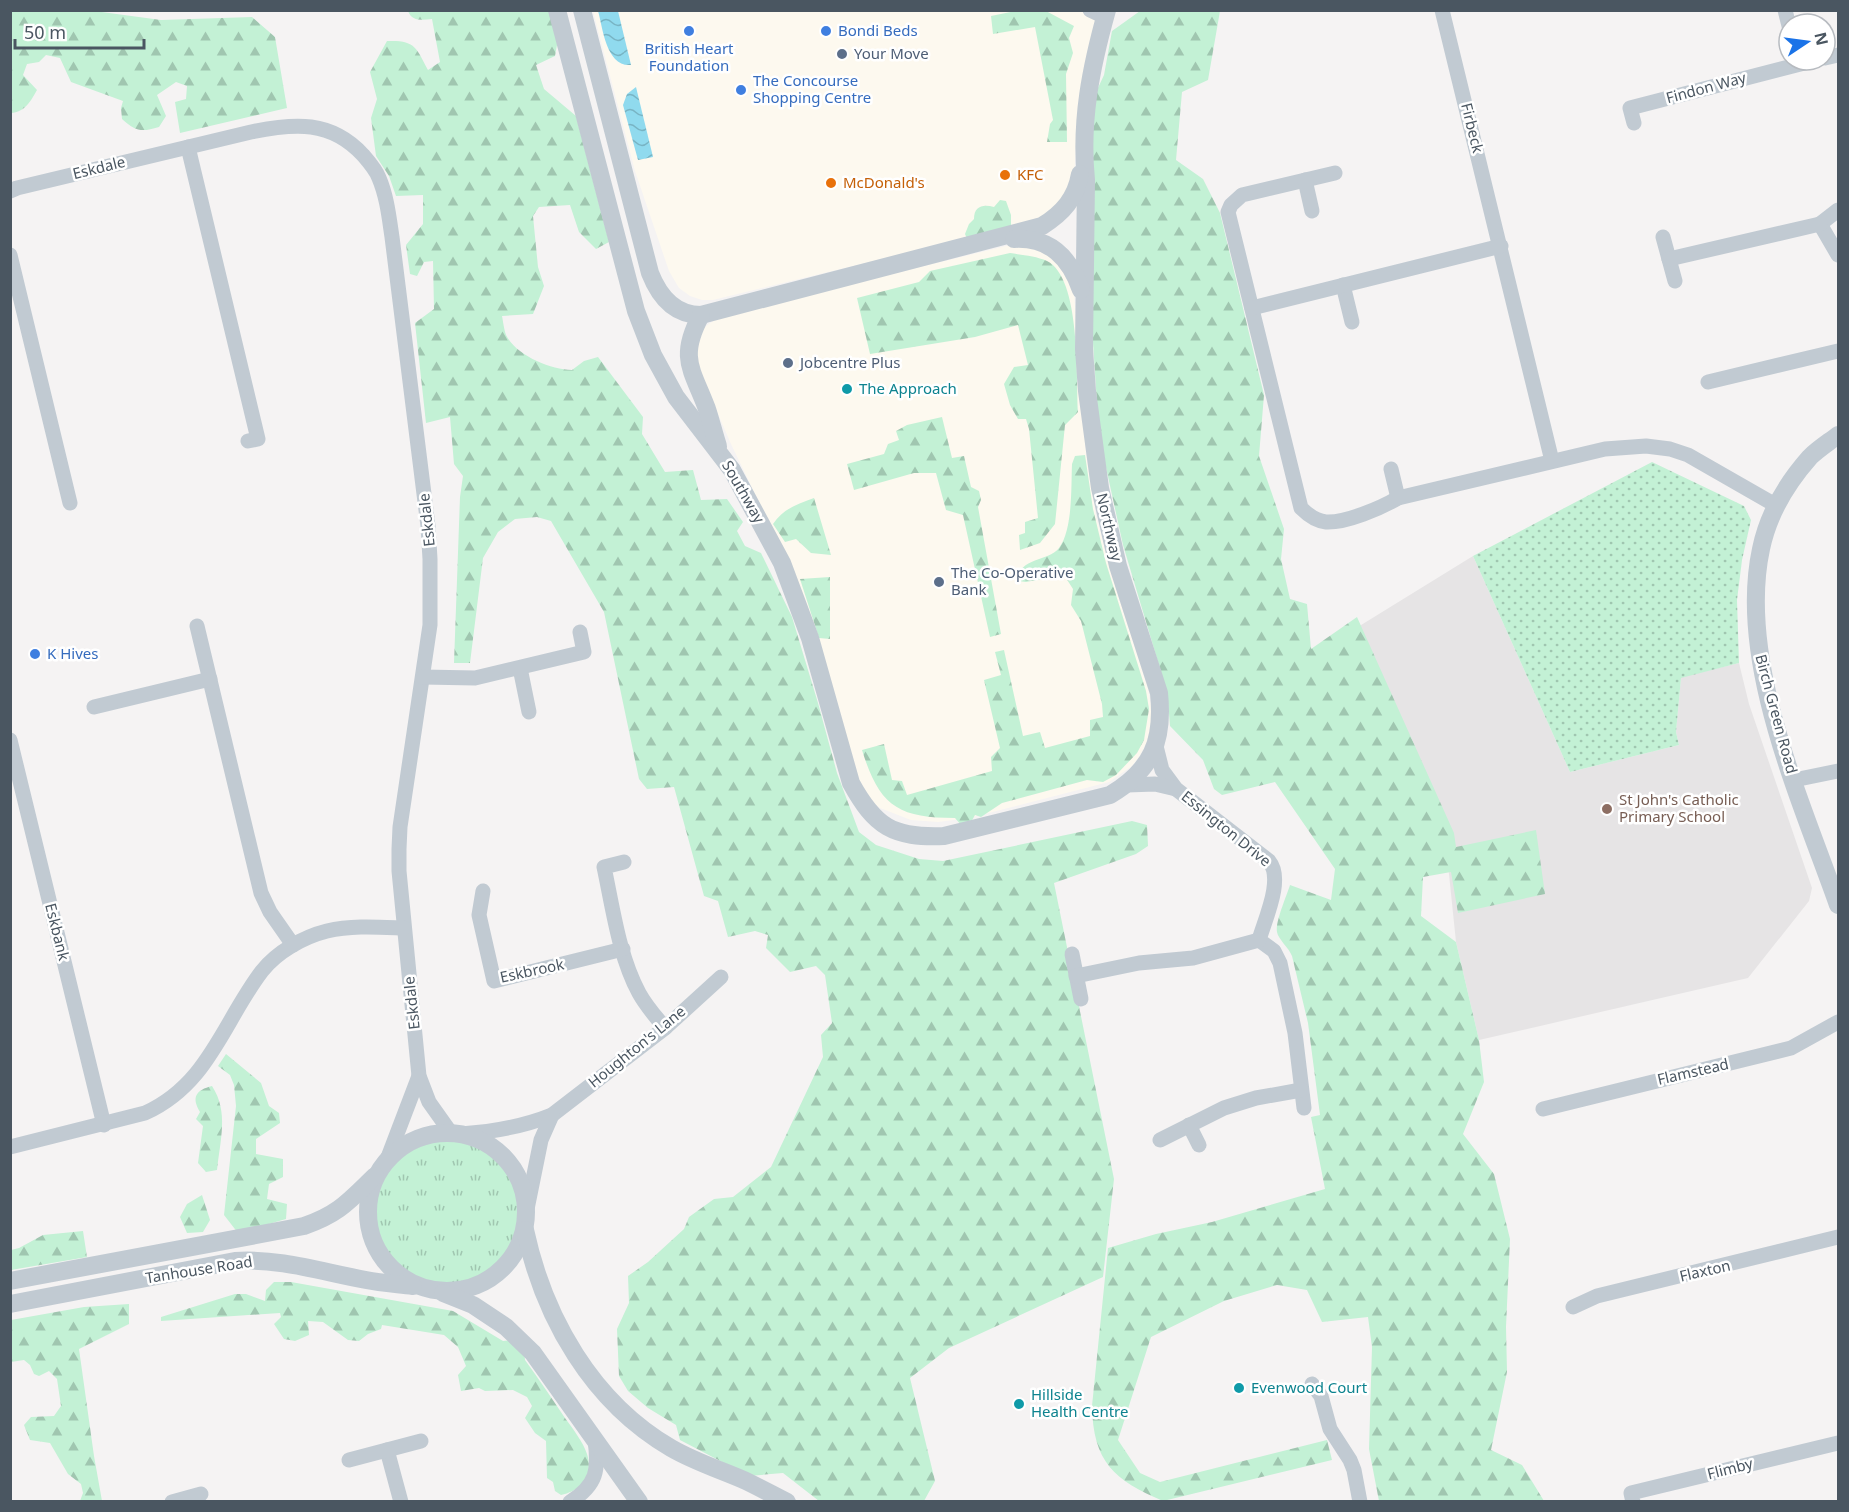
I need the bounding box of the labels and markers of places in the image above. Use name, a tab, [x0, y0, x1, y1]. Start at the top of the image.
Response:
place label: Bondi Beds	[838, 20, 918, 40]
marker: British Heart Foundation	[682, 24, 696, 38]
marker: Bondi Beds	[819, 24, 833, 38]
place label: British Heart Foundation	[644, 38, 734, 75]
place label: Your Move	[854, 43, 929, 63]
marker: Your Move	[835, 47, 849, 61]
place label: The Concourse Shopping Centre	[753, 70, 871, 107]
marker: The Concourse Shopping Centre	[734, 83, 748, 97]
place label: KFC	[1017, 164, 1044, 184]
marker: KFC	[998, 168, 1012, 182]
place label: McDonald's	[843, 172, 925, 192]
marker: McDonald's	[824, 176, 838, 190]
place label: Jobcentre Plus	[798, 352, 900, 372]
marker: Jobcentre Plus	[781, 356, 795, 370]
place label: The Approach	[859, 378, 957, 398]
marker: The Approach	[840, 382, 854, 396]
place label: The Co-Operative Bank	[951, 562, 1073, 599]
marker: The Co-Operative Bank	[932, 575, 946, 589]
place label: K Hives	[47, 643, 98, 663]
marker: K Hives	[28, 647, 42, 661]
place label: St John's Catholic Primary School	[1619, 789, 1739, 826]
marker: St John's Catholic Primary School	[1600, 802, 1614, 816]
place label: Evenwood Court	[1251, 1377, 1368, 1397]
marker: Evenwood Court	[1232, 1381, 1246, 1395]
place label: Hillside Health Centre	[1031, 1384, 1128, 1421]
marker: Hillside Health Centre	[1012, 1397, 1026, 1411]

